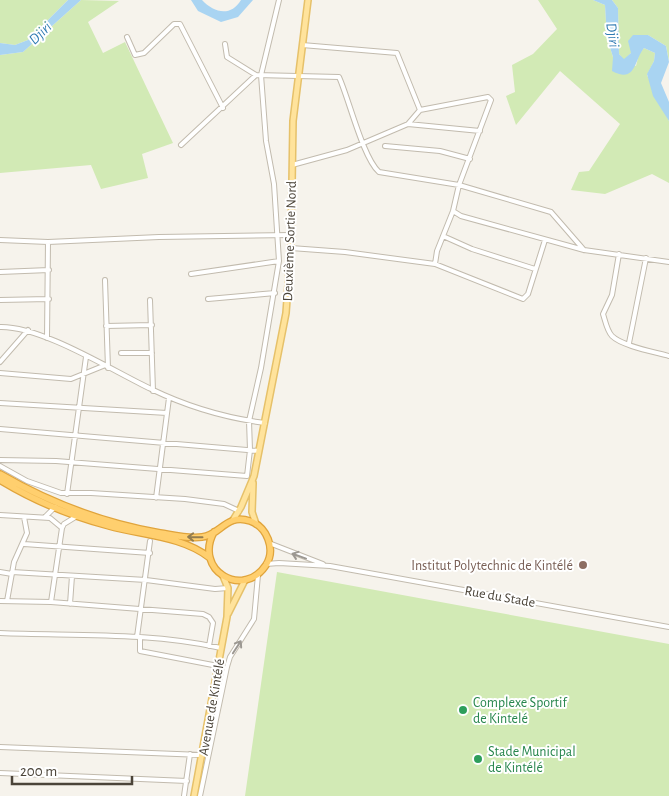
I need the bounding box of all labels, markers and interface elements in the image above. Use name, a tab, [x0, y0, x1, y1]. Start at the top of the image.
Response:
water label: Djiri	[26, 19, 54, 47]
water label: Djiri	[603, 22, 622, 48]
street label: Deuxième Sortie Nord	[281, 181, 299, 302]
one-way arrow	[188, 532, 204, 541]
one-way arrow	[292, 551, 307, 560]
place label: Institut Polytechnic de Kintélé	[411, 559, 573, 573]
marker: Institut Polytechnic de Kintélé	[577, 559, 589, 571]
street label: Rue du Stade	[463, 584, 536, 610]
one-way arrow	[232, 641, 242, 655]
street label: Avenue de Kintélé	[197, 658, 227, 757]
place label: Complexe Sportif de Kintelé	[473, 696, 567, 726]
marker: Complexe Sportif de Kintelé	[457, 704, 469, 716]
place label: Stade Municipal de Kintélé	[488, 745, 576, 775]
marker: Stade Municipal de Kintélé	[472, 753, 484, 765]
scale bar	[12, 754, 132, 786]
text: 200 m	[20, 764, 57, 779]

